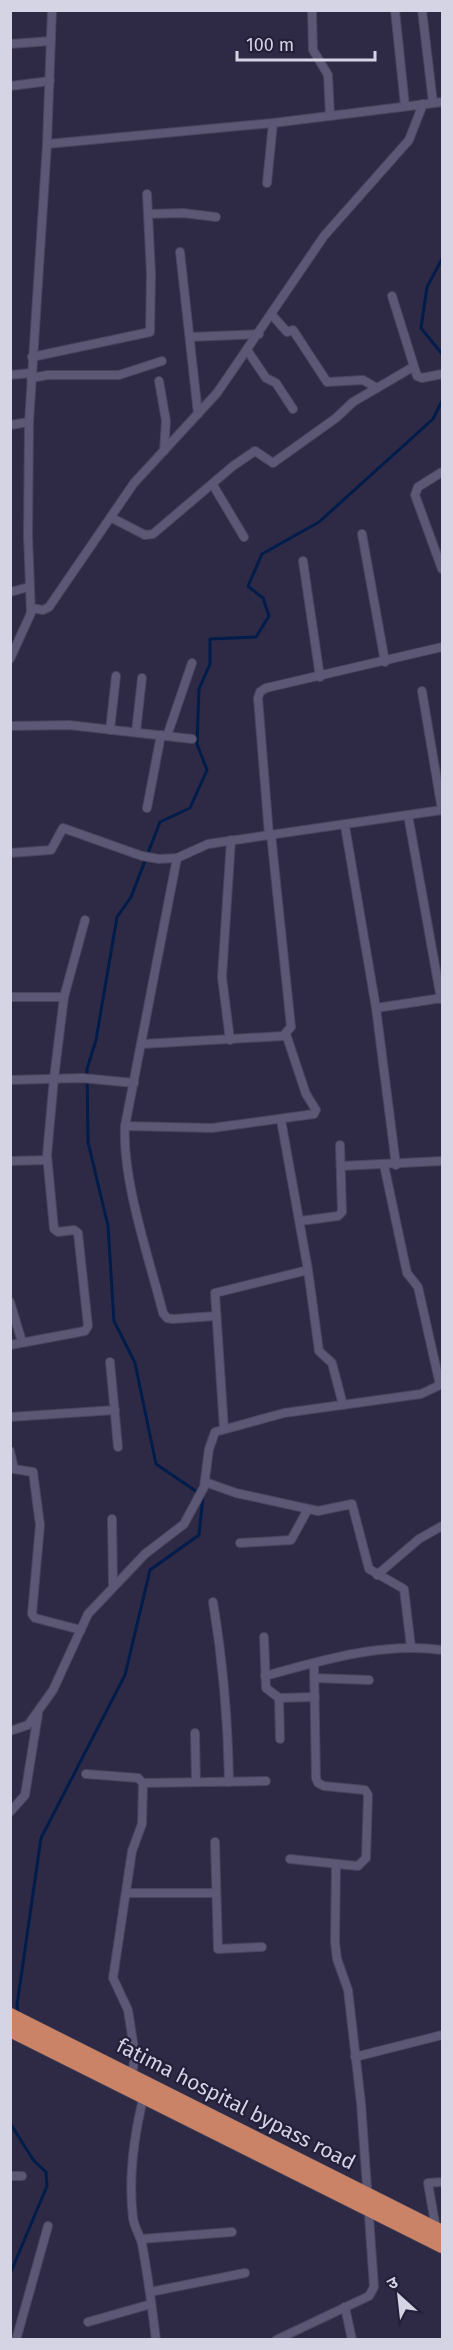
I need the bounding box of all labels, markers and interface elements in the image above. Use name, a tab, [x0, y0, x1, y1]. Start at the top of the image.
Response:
scale bar	[237, 24, 375, 62]
text: 100 m	[246, 34, 294, 56]
street label: fatima hospital bypass road	[112, 2032, 360, 2176]
north arrow	[369, 2266, 429, 2326]
text: उ	[384, 2272, 401, 2294]

